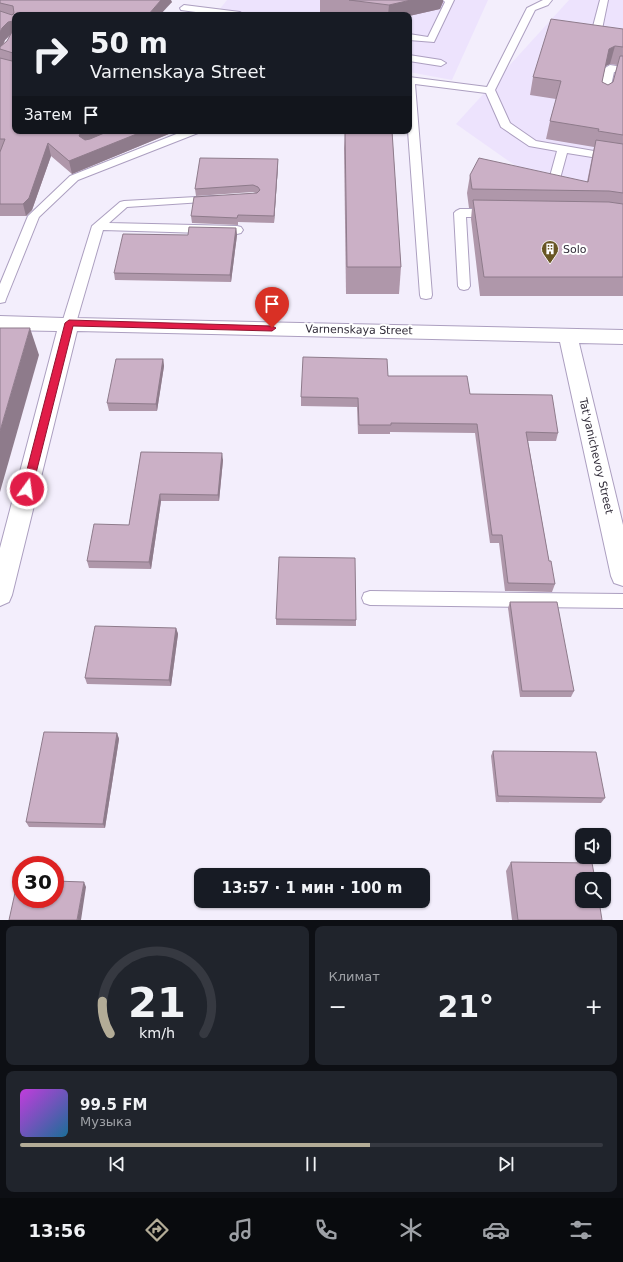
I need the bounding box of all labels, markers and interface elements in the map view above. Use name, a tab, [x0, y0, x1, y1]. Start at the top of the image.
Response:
text: 50 m	[90, 27, 168, 60]
icon: right	[24, 28, 76, 80]
text: Varnenskaya Street	[90, 61, 266, 82]
icon: arrive	[80, 104, 102, 126]
text: Затем	[24, 106, 72, 124]
building icon: Solo	[540, 239, 560, 264]
place label: Solo	[563, 243, 587, 256]
pin	[255, 287, 289, 328]
icon: arrive	[261, 293, 283, 315]
street label: Varnenskaya Street	[305, 323, 413, 337]
street label: Tat'yanichevoy Street	[576, 396, 616, 516]
position arrow	[6, 468, 48, 510]
map controls	[575, 828, 611, 908]
button: sound	[575, 828, 611, 864]
speed limit sign: 30	[12, 856, 64, 908]
button: search	[575, 872, 611, 908]
text: 13:57 · 1 мин · 100 m	[222, 879, 403, 897]
text: Климат	[329, 969, 380, 984]
text: 21	[128, 977, 186, 1026]
text: 21°	[437, 989, 494, 1024]
text: −	[329, 994, 347, 1019]
text: +	[585, 994, 603, 1019]
text: km/h	[139, 1024, 175, 1040]
text: 99.5 FM	[80, 1096, 147, 1114]
text: Музыка	[80, 1114, 132, 1129]
icon: previous	[106, 1153, 128, 1175]
icon: pause	[300, 1153, 322, 1175]
icon: next	[495, 1153, 517, 1175]
icon: directions	[143, 1216, 171, 1244]
icon: music	[227, 1216, 255, 1244]
icon: phone	[312, 1216, 340, 1244]
icon: climate	[397, 1216, 425, 1244]
icon: car	[482, 1216, 510, 1244]
icon: filters	[567, 1216, 595, 1244]
text: 13:56	[28, 1220, 86, 1241]

